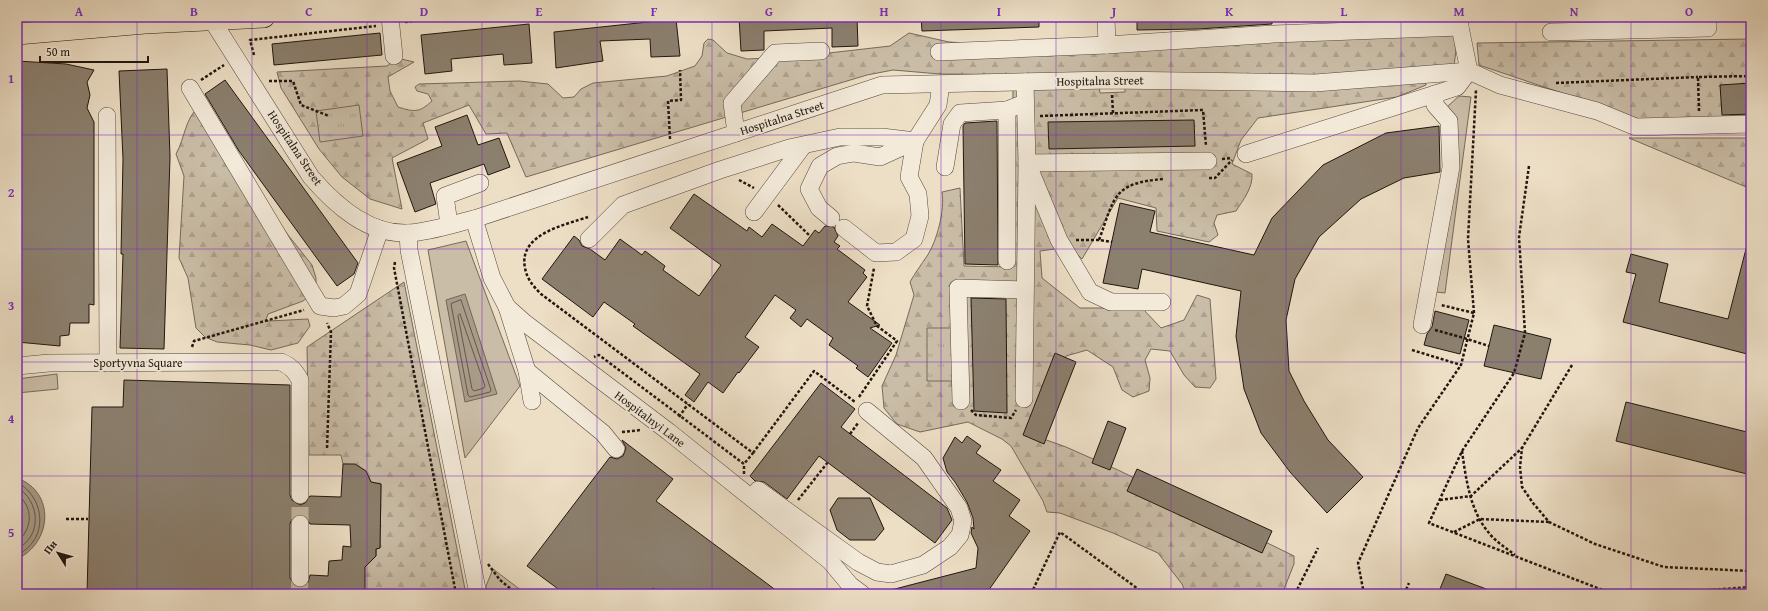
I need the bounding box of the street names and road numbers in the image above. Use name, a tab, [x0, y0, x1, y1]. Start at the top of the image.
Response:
street label: Hospitalna Street	[1056, 71, 1145, 90]
street label: Hospitalna Street	[738, 96, 827, 139]
street label: Hospitalna Street	[264, 107, 327, 189]
street label: Sportyvna Square	[93, 354, 183, 371]
street label: Hospitalnyi Lane	[611, 386, 689, 451]

